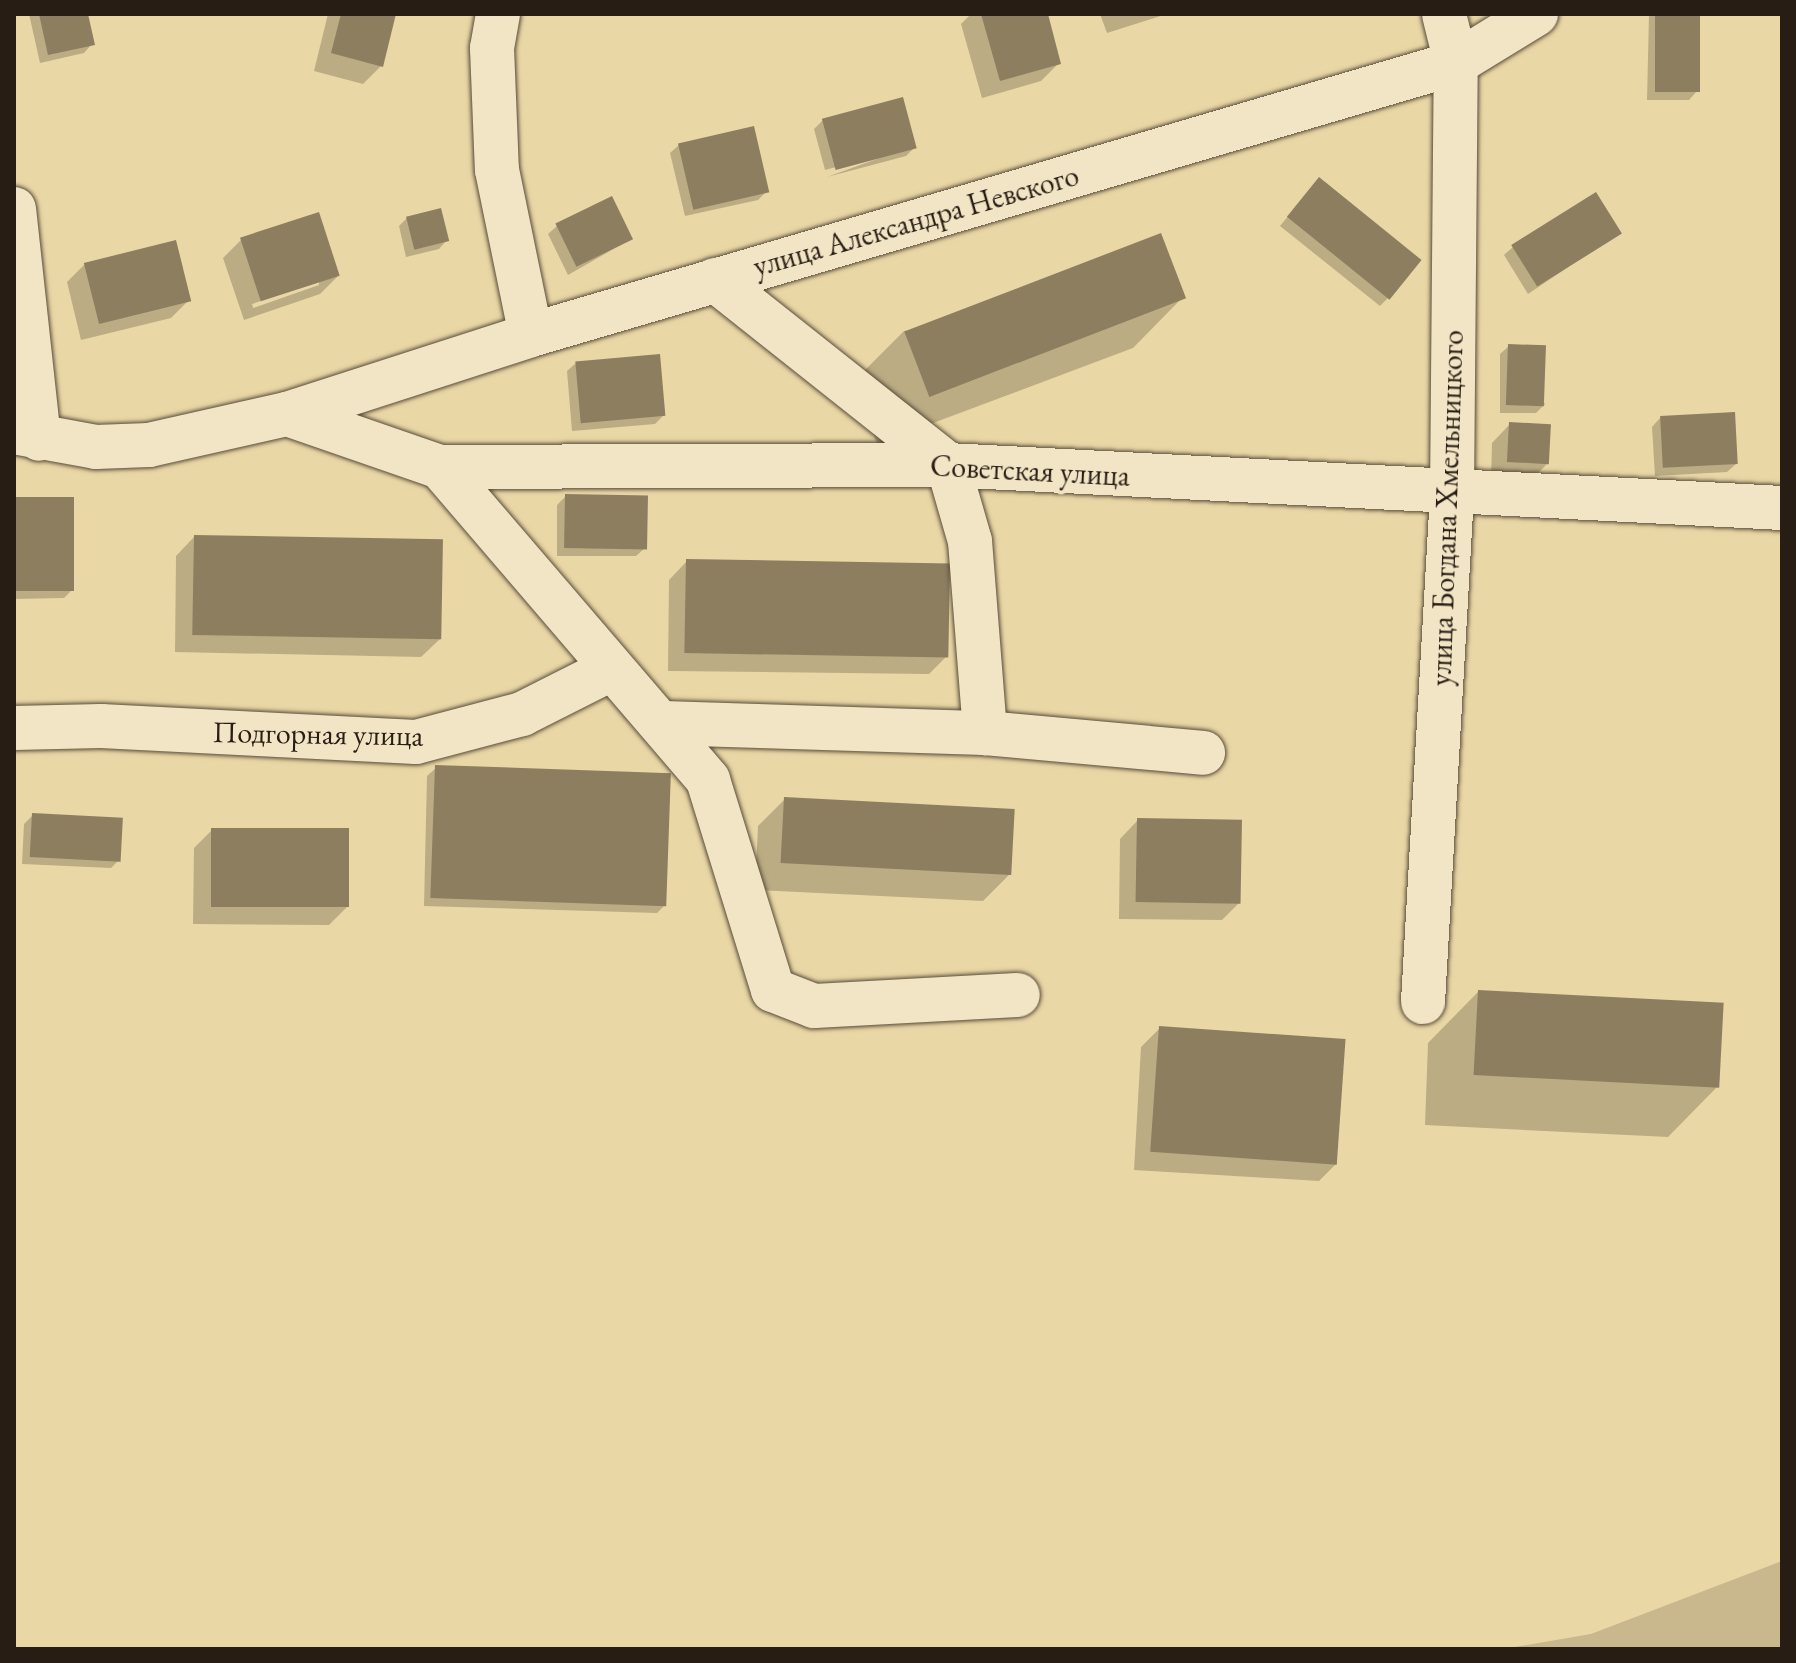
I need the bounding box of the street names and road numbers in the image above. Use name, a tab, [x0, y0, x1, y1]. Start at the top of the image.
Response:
street label: улица Александра Невского	[749, 157, 1083, 285]
street label: улица Богдана Хмельницкого	[1423, 329, 1471, 687]
street label: Советская улица	[929, 448, 1131, 494]
street label: Подгорная улица	[212, 714, 424, 754]

